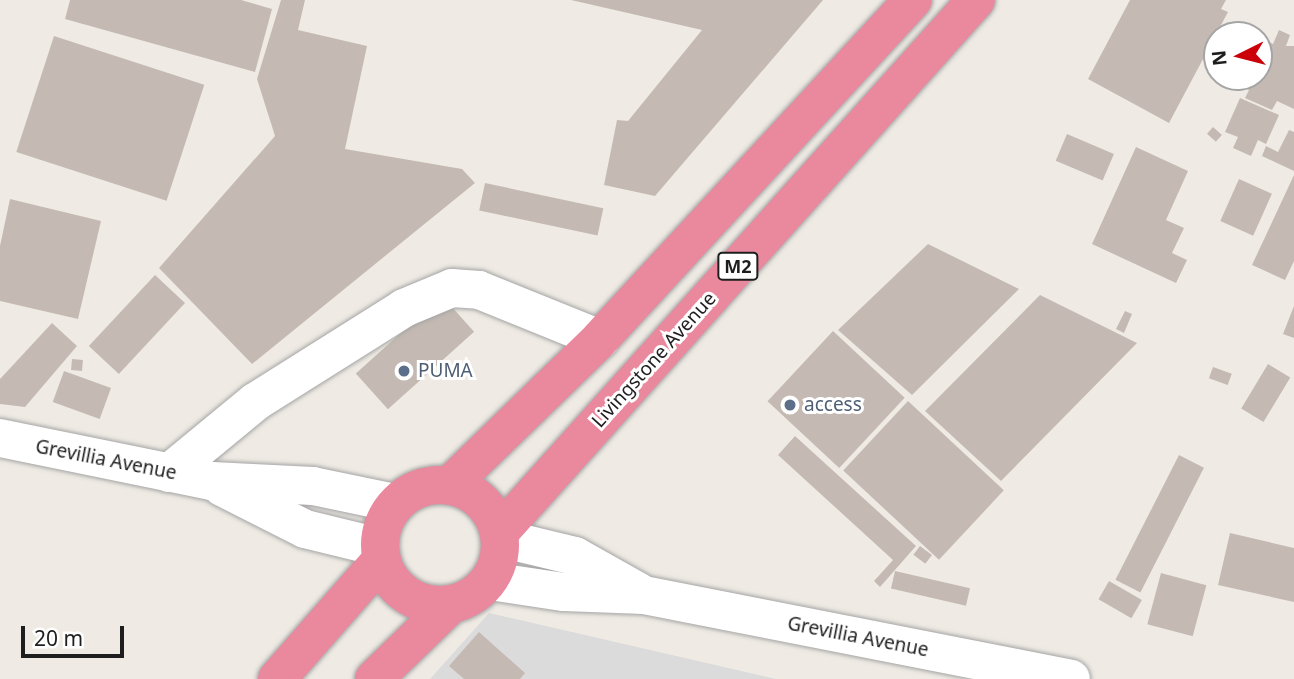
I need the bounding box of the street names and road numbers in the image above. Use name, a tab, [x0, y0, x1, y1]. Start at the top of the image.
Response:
road number: M2	[717, 252, 759, 280]
street label: Livingstone Avenue	[587, 288, 721, 432]
street label: Grevillia Avenue	[34, 435, 178, 485]
street label: Grevillia Avenue	[786, 612, 930, 662]

